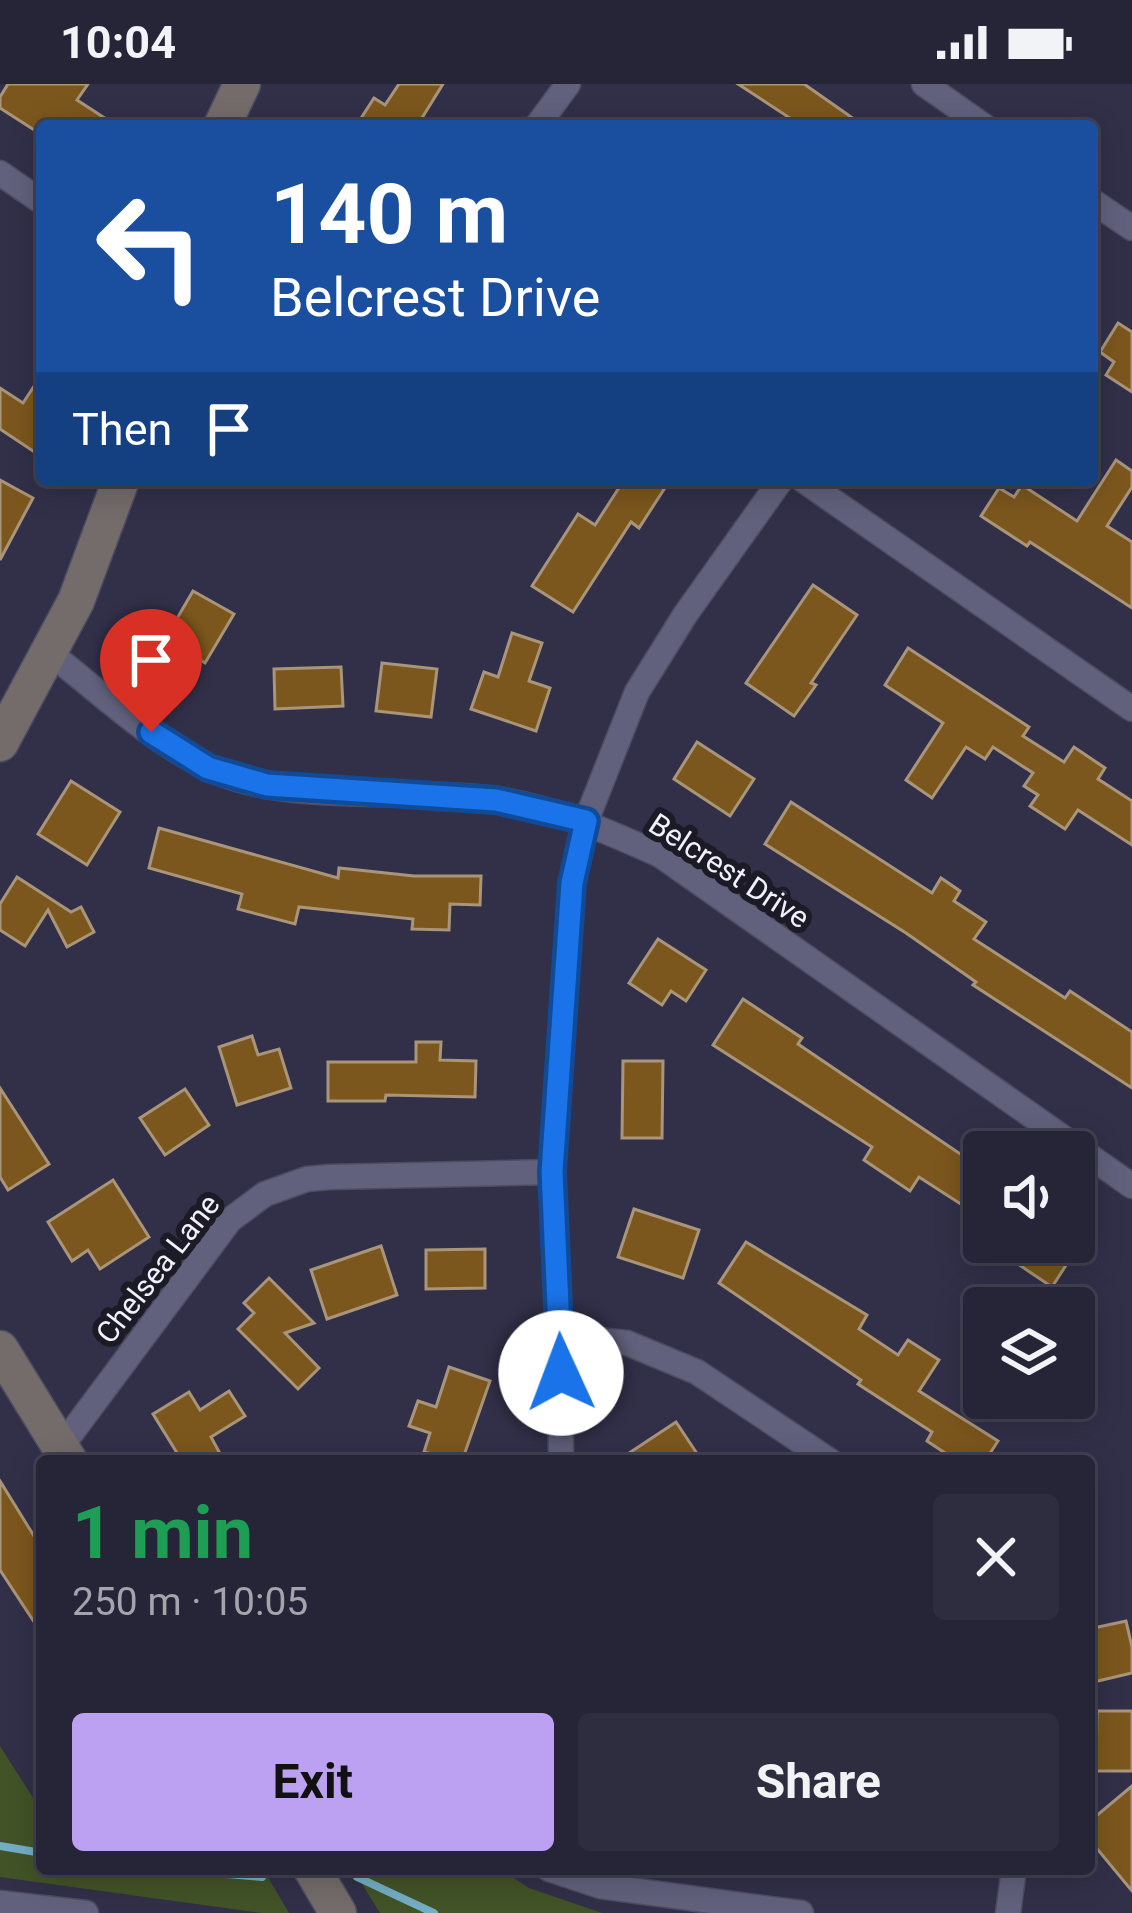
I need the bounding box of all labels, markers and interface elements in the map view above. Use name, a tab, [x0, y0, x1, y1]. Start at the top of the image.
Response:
text: 10:04	[60, 16, 176, 69]
text: 140 m	[270, 165, 508, 264]
icon: left	[72, 168, 228, 324]
text: Belcrest Drive	[270, 266, 600, 329]
icon: arrive	[196, 396, 262, 462]
text: Then	[72, 403, 172, 456]
pin	[100, 609, 202, 732]
icon: arrive	[118, 627, 184, 693]
street label: Belcrest Drive	[643, 806, 816, 935]
map controls	[963, 1131, 1095, 1419]
button: sound	[963, 1131, 1095, 1263]
street label: Chelsea Lane	[89, 1187, 227, 1350]
button: layers	[963, 1287, 1095, 1419]
position arrow	[498, 1310, 624, 1436]
text: 1 min	[72, 1491, 253, 1576]
button: close	[933, 1494, 1059, 1620]
text: 250 m · 10:05	[72, 1579, 308, 1625]
button: Exit	[72, 1713, 554, 1851]
button: Share	[578, 1713, 1059, 1851]

